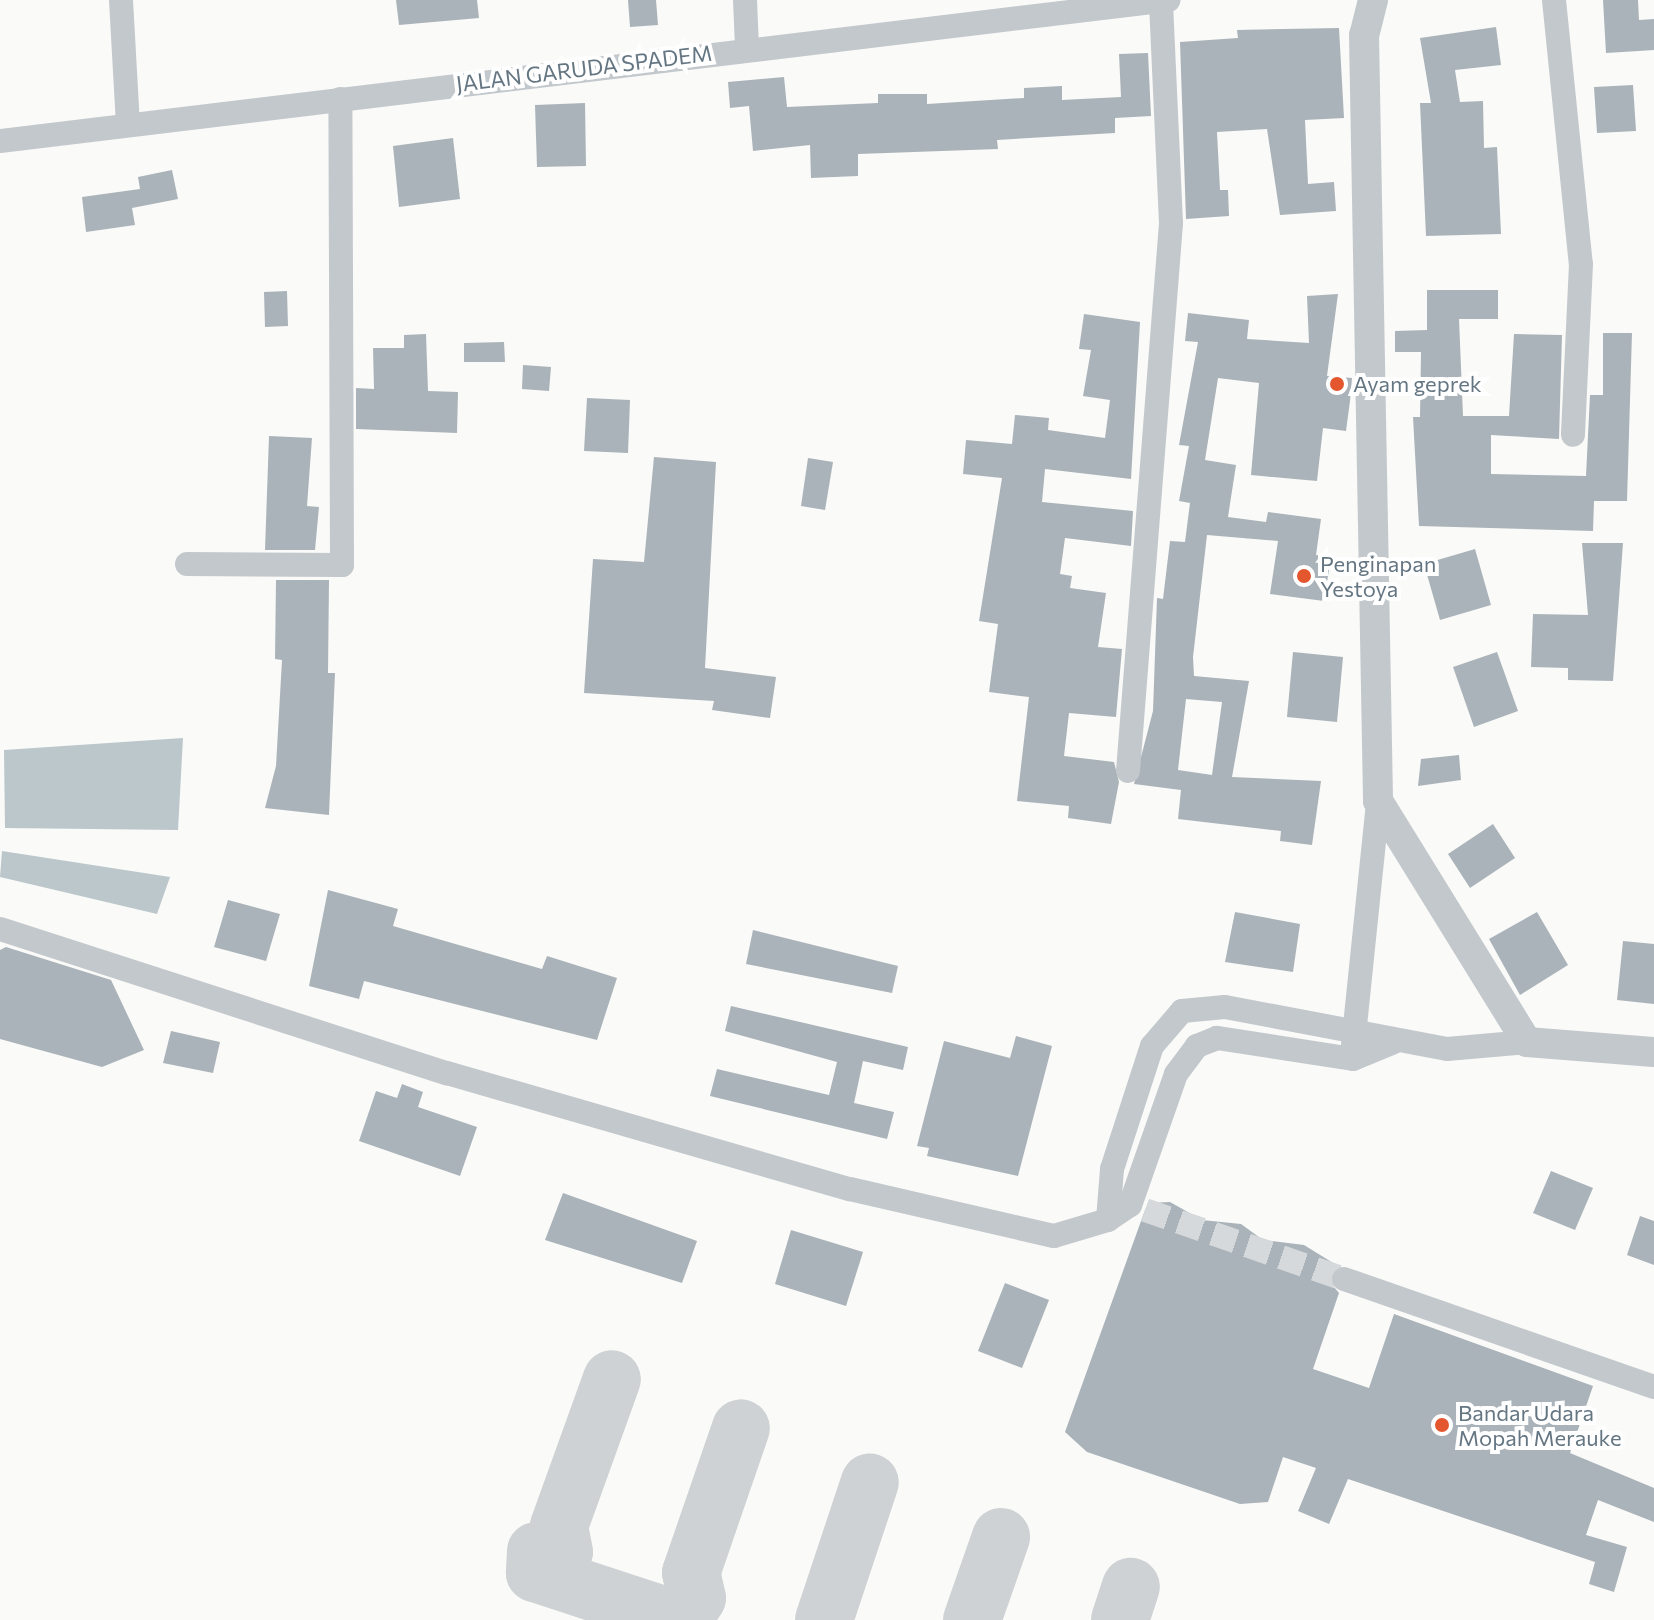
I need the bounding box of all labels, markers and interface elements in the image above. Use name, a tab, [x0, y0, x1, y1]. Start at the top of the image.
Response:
street label: JALAN GARUDA SPADEM	[454, 39, 714, 97]
place label: Ayam geprek	[1353, 371, 1482, 397]
marker: Ayam geprek	[1328, 375, 1346, 393]
place label: Penginapan Yestoya	[1320, 550, 1436, 602]
marker: Penginapan Yestoya	[1295, 567, 1313, 585]
place label: Bandar Udara Mopah Merauke	[1458, 1399, 1621, 1450]
marker: Bandar Udara Mopah Merauke	[1433, 1416, 1451, 1434]

